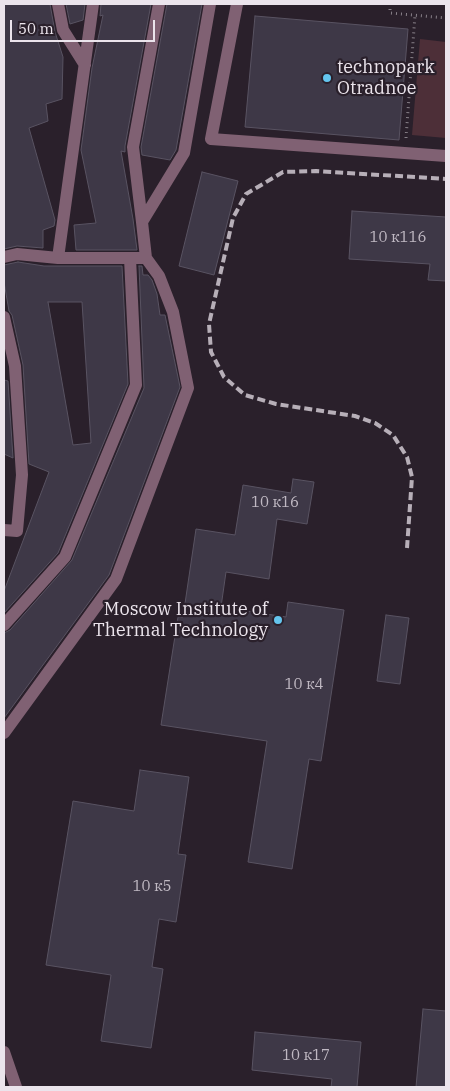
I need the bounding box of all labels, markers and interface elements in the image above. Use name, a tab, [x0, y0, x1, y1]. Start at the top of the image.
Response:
scale bar	[12, 10, 158, 42]
text: 50 m	[18, 19, 54, 38]
place label: technopark Otradnoe	[337, 57, 435, 100]
marker: technopark Otradnoe	[321, 72, 333, 84]
house number: 10 к116	[369, 229, 427, 247]
house number: 10 к16	[251, 494, 299, 512]
place label: Moscow Institute of Thermal Technology	[93, 599, 268, 642]
marker: Moscow Institute of Thermal Technology	[272, 614, 284, 626]
house number: 10 к4	[284, 676, 324, 694]
house number: 10 к5	[132, 878, 172, 896]
house number: 10 к17	[282, 1047, 330, 1065]

